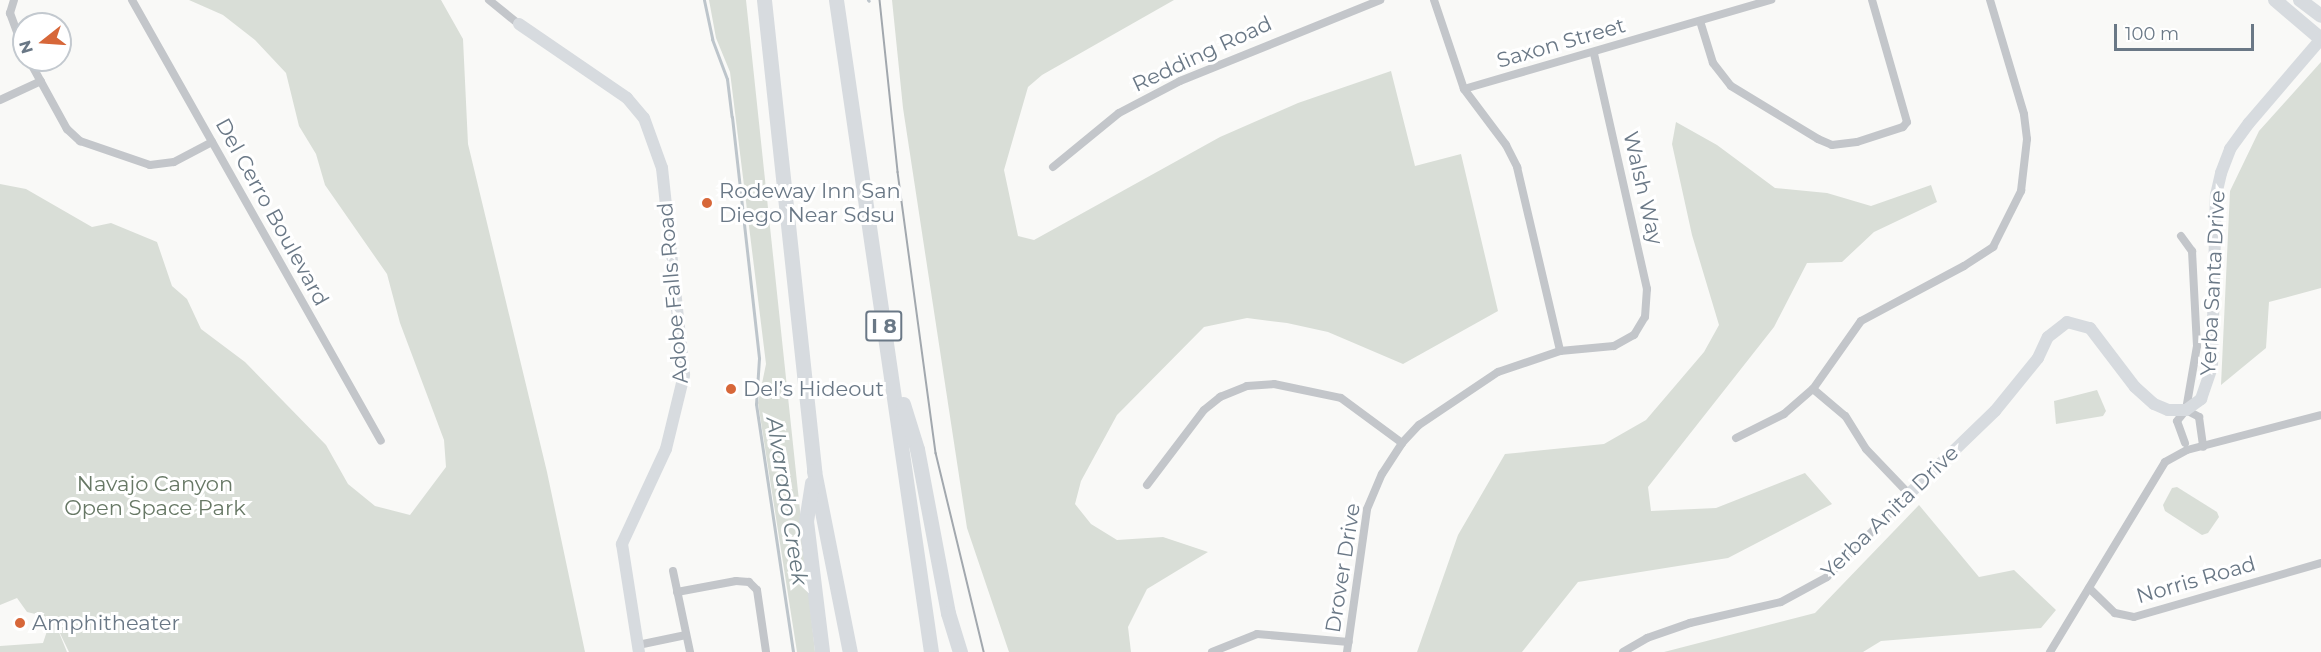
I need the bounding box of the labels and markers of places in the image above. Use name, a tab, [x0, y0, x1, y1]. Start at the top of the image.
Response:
place label: Rodeway Inn San Diego Near Sdsu	[719, 178, 901, 228]
marker: Rodeway Inn San Diego Near Sdsu	[700, 196, 714, 210]
place label: Del’s Hideout	[743, 376, 884, 402]
marker: Del’s Hideout	[724, 382, 738, 396]
place label: Amphitheater	[32, 610, 180, 636]
marker: Amphitheater	[13, 616, 27, 630]

